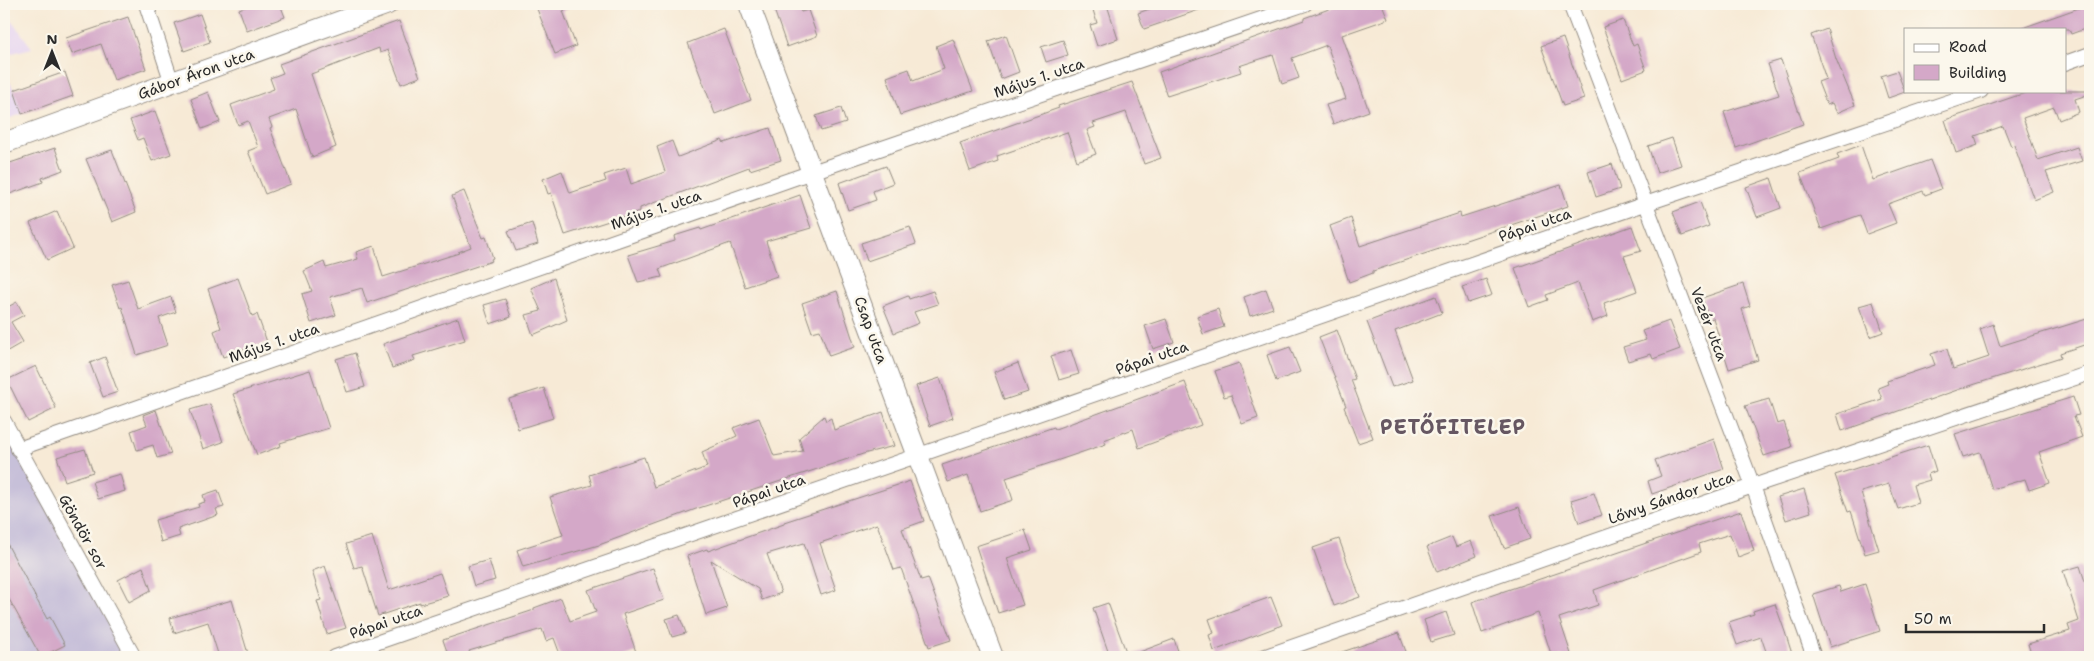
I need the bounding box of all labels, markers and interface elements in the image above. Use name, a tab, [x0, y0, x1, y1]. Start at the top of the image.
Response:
north arrow	[28, 28, 78, 78]
legend	[1904, 28, 2066, 92]
text: N	[46, 30, 58, 48]
text: Road	[1949, 37, 1987, 57]
street label: Gábor Áron utca	[135, 43, 258, 104]
street label: Május 1. utca	[991, 53, 1087, 103]
text: Building	[1949, 63, 2006, 83]
street label: Május 1. utca	[608, 185, 704, 235]
street label: Pápai utca	[1496, 203, 1575, 247]
street label: Vezér utca	[1686, 284, 1732, 364]
street label: Csap utca	[850, 294, 893, 367]
street label: Május 1. utca	[226, 318, 322, 368]
street label: Pápai utca	[1113, 336, 1192, 380]
district label: PETŐFITELEP	[1380, 412, 1526, 440]
street label: Lőwy Sándor utca	[1605, 467, 1737, 529]
street label: Pápai utca	[730, 469, 809, 513]
street label: Göndör sor	[54, 491, 112, 573]
street label: Pápai utca	[347, 600, 426, 644]
scale bar	[1906, 601, 2044, 633]
text: 50 m	[1914, 609, 1952, 629]

